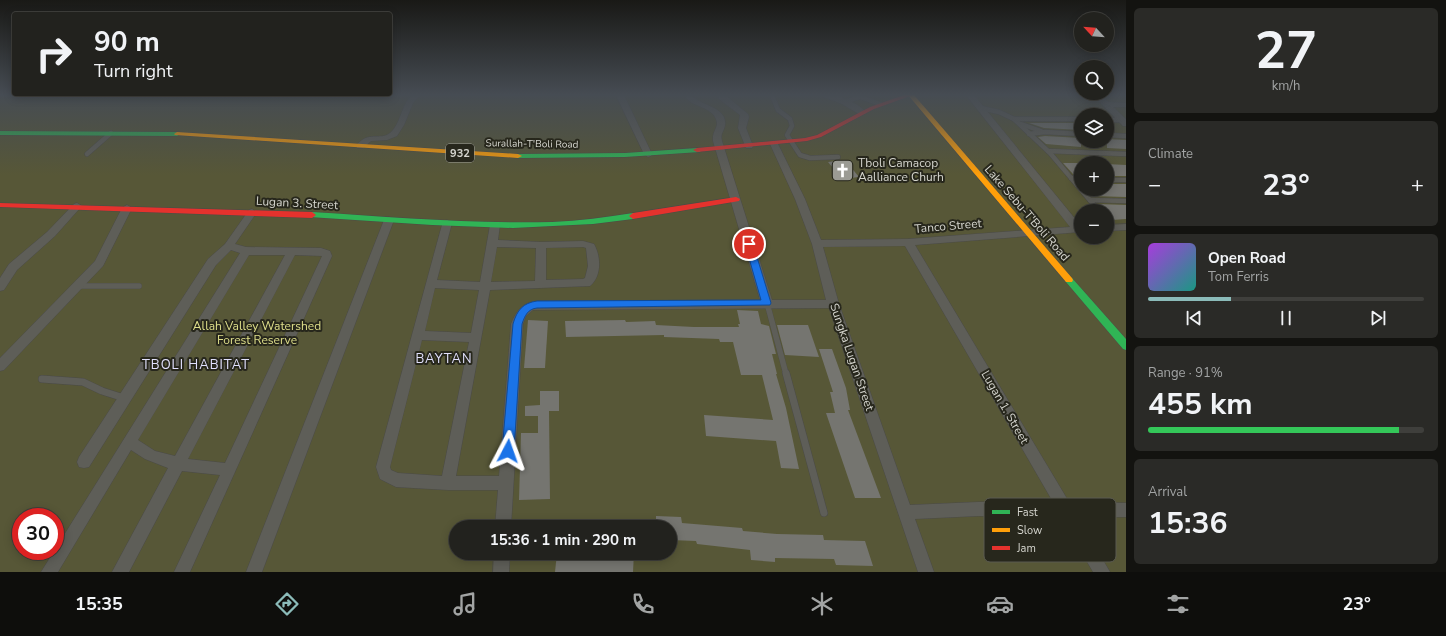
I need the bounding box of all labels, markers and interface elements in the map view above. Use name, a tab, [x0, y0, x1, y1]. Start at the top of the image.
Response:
north arrow	[1074, 12, 1114, 52]
map controls	[1074, 12, 1114, 244]
text: 27	[1255, 15, 1317, 86]
text: 90 m	[94, 23, 160, 61]
icon: right	[28, 28, 80, 80]
text: Turn right	[94, 59, 173, 83]
button: search	[1074, 60, 1114, 100]
text: km/h	[1272, 77, 1300, 95]
button: layers	[1074, 108, 1114, 148]
street label: Surallah-T'Boli Road	[485, 136, 579, 152]
road number: 932	[446, 144, 474, 162]
text: Climate	[1148, 145, 1193, 163]
place label: Tboli Camacop Aalliance Churh	[858, 155, 944, 185]
button: +	[1074, 156, 1114, 196]
church icon: Tboli Camacop Aalliance Churh	[830, 157, 856, 183]
street label: Lake Sebu-T'Boli Road	[981, 162, 1073, 264]
text: 23°	[1262, 165, 1310, 206]
text: −	[1148, 170, 1161, 200]
text: +	[1411, 170, 1424, 200]
street label: Lugan 3. Street	[256, 193, 339, 213]
button: −	[1074, 204, 1114, 244]
street label: Tanco Street	[914, 215, 983, 237]
pin	[732, 227, 766, 261]
icon: arrive	[738, 233, 760, 255]
text: Open Road	[1208, 248, 1286, 268]
text: Tom Ferris	[1208, 268, 1269, 286]
street label: Sungka Lugan Street	[826, 301, 878, 414]
icon: previous	[1183, 307, 1205, 329]
icon: pause	[1275, 307, 1297, 329]
icon: next	[1367, 307, 1389, 329]
park label: Allah Valley Watershed Forest Reserve	[193, 318, 321, 348]
district label: BAYTAN	[415, 350, 473, 368]
district label: TBOLI HABITAT	[142, 356, 250, 374]
text: Range · 91%	[1148, 364, 1223, 382]
street label: Lugan 1. Street	[978, 367, 1033, 447]
text: 455 km	[1148, 384, 1253, 425]
position arrow	[487, 430, 529, 472]
text: Arrival	[1148, 483, 1187, 501]
legend	[984, 498, 1116, 562]
text: 15:36	[1148, 503, 1227, 544]
text: Fast	[1017, 505, 1038, 520]
speed limit sign: 30	[12, 508, 64, 560]
text: Slow	[1017, 523, 1042, 538]
text: 15:36 · 1 min · 290 m	[490, 530, 636, 550]
text: Jam	[1016, 541, 1036, 556]
icon: directions	[273, 590, 301, 618]
icon: music	[451, 590, 479, 618]
icon: phone	[629, 590, 657, 618]
icon: climate	[808, 590, 836, 618]
icon: car	[986, 590, 1014, 618]
icon: filters	[1164, 590, 1192, 618]
text: 15:35	[75, 592, 123, 616]
text: 23°	[1342, 592, 1371, 616]

